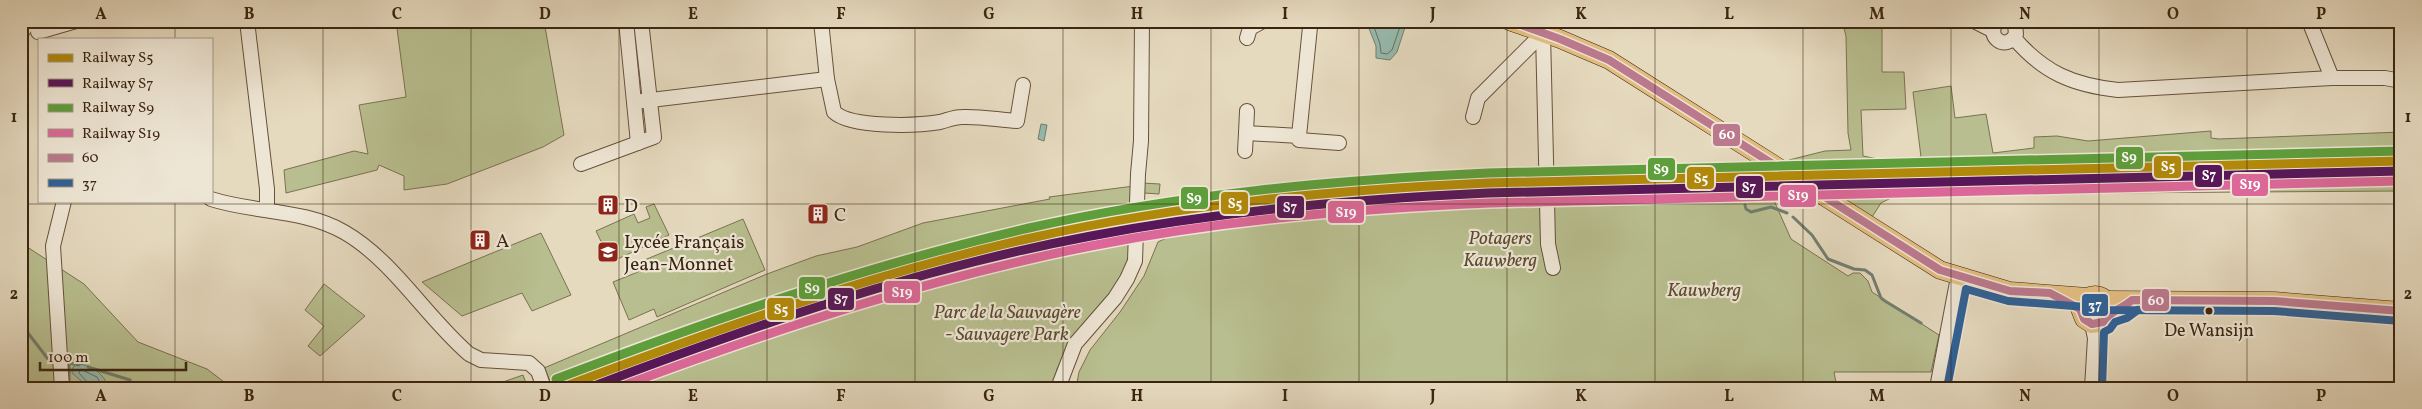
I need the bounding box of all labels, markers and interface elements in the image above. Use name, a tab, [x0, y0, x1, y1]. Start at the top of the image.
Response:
text: A	[95, 4, 107, 26]
text: B	[244, 4, 255, 26]
text: C	[392, 4, 402, 26]
text: D	[539, 4, 551, 26]
text: E	[688, 4, 698, 26]
text: F	[836, 4, 846, 26]
text: G	[983, 4, 995, 26]
text: H	[1131, 4, 1143, 26]
text: I	[1282, 4, 1288, 26]
text: J	[1429, 4, 1436, 26]
text: K	[1575, 4, 1587, 26]
text: L	[1724, 4, 1734, 26]
text: M	[1869, 4, 1885, 26]
text: N	[2019, 4, 2031, 26]
text: O	[2167, 4, 2179, 26]
text: P	[2316, 4, 2326, 26]
legend	[38, 38, 212, 202]
text: Railway S5	[82, 48, 154, 69]
text: Railway S7	[82, 74, 154, 95]
text: Railway S9	[82, 98, 154, 119]
text: 1	[11, 107, 17, 129]
text: 1	[2405, 107, 2411, 129]
line badge: 60	[1712, 123, 1741, 147]
text: Railway S19	[82, 124, 160, 145]
text: 60	[1719, 126, 1736, 145]
line badge: S9	[2115, 146, 2144, 170]
text: 60	[82, 148, 99, 169]
text: S9	[2121, 149, 2137, 168]
line badge: S5	[2153, 155, 2182, 179]
line badge: S9	[1647, 157, 1676, 181]
text: S5	[2161, 158, 2176, 177]
text: S9	[1653, 161, 1669, 180]
line badge: S7	[2194, 164, 2223, 188]
line badge: S5	[1686, 166, 1715, 190]
text: S7	[2202, 167, 2217, 186]
text: S5	[1694, 170, 1709, 189]
line badge: S19	[2231, 173, 2269, 197]
text: 37	[82, 174, 97, 195]
line badge: S7	[1735, 175, 1764, 199]
text: S19	[2239, 176, 2261, 195]
text: S7	[1742, 179, 1757, 198]
line badge: S19	[1779, 184, 1817, 208]
line badge: S9	[1180, 186, 1209, 210]
text: S19	[1787, 187, 1809, 206]
text: S9	[1186, 190, 1202, 209]
line badge: S5	[1220, 191, 1249, 215]
building icon: D	[596, 193, 620, 217]
place label: D	[624, 194, 638, 220]
text: S5	[1228, 195, 1243, 214]
line badge: S7	[1276, 195, 1305, 219]
text: S7	[1283, 199, 1298, 218]
line badge: S19	[1327, 200, 1365, 224]
building icon: C	[806, 202, 830, 226]
place label: C	[834, 203, 846, 229]
text: S19	[1335, 204, 1357, 223]
park label: Potagers Kauwberg	[1463, 226, 1537, 274]
building icon: A	[468, 228, 492, 252]
place label: A	[496, 229, 509, 255]
place label: Lycée Français Jean-Monnet	[624, 230, 744, 278]
school or university icon: Lycée Français Jean-Monnet	[596, 240, 620, 264]
line badge: S9	[798, 276, 826, 300]
park label: Kauwberg	[1667, 278, 1741, 304]
text: S9	[804, 280, 820, 299]
line badge: S19	[883, 280, 921, 304]
text: 2	[10, 284, 18, 306]
text: S19	[891, 284, 913, 303]
text: 2	[2404, 284, 2412, 306]
line badge: S7	[827, 287, 855, 311]
line badge: 60	[2141, 288, 2170, 312]
text: S7	[834, 291, 849, 310]
text: 60	[2148, 292, 2165, 311]
line badge: 37	[2081, 293, 2109, 317]
line badge: S5	[766, 297, 795, 321]
text: 37	[2088, 297, 2102, 316]
park label: Parc de la Sauvagère - Sauvagere Park	[933, 300, 1081, 348]
text: S5	[774, 301, 789, 320]
marker: De Wansijn	[2204, 306, 2214, 316]
place label: De Wansijn	[2164, 319, 2254, 344]
scale bar	[40, 339, 186, 371]
text: 100 m	[48, 348, 88, 369]
text: A	[95, 386, 107, 408]
text: B	[244, 386, 255, 408]
text: C	[392, 386, 402, 408]
text: D	[539, 386, 551, 408]
text: E	[688, 386, 698, 408]
text: F	[836, 386, 846, 408]
text: G	[983, 386, 995, 408]
text: H	[1131, 386, 1143, 408]
text: I	[1282, 386, 1288, 408]
text: J	[1429, 386, 1436, 408]
text: K	[1575, 386, 1587, 408]
text: L	[1724, 386, 1734, 408]
text: M	[1869, 386, 1885, 408]
text: N	[2019, 386, 2031, 408]
text: O	[2167, 386, 2179, 408]
text: P	[2316, 386, 2326, 408]

